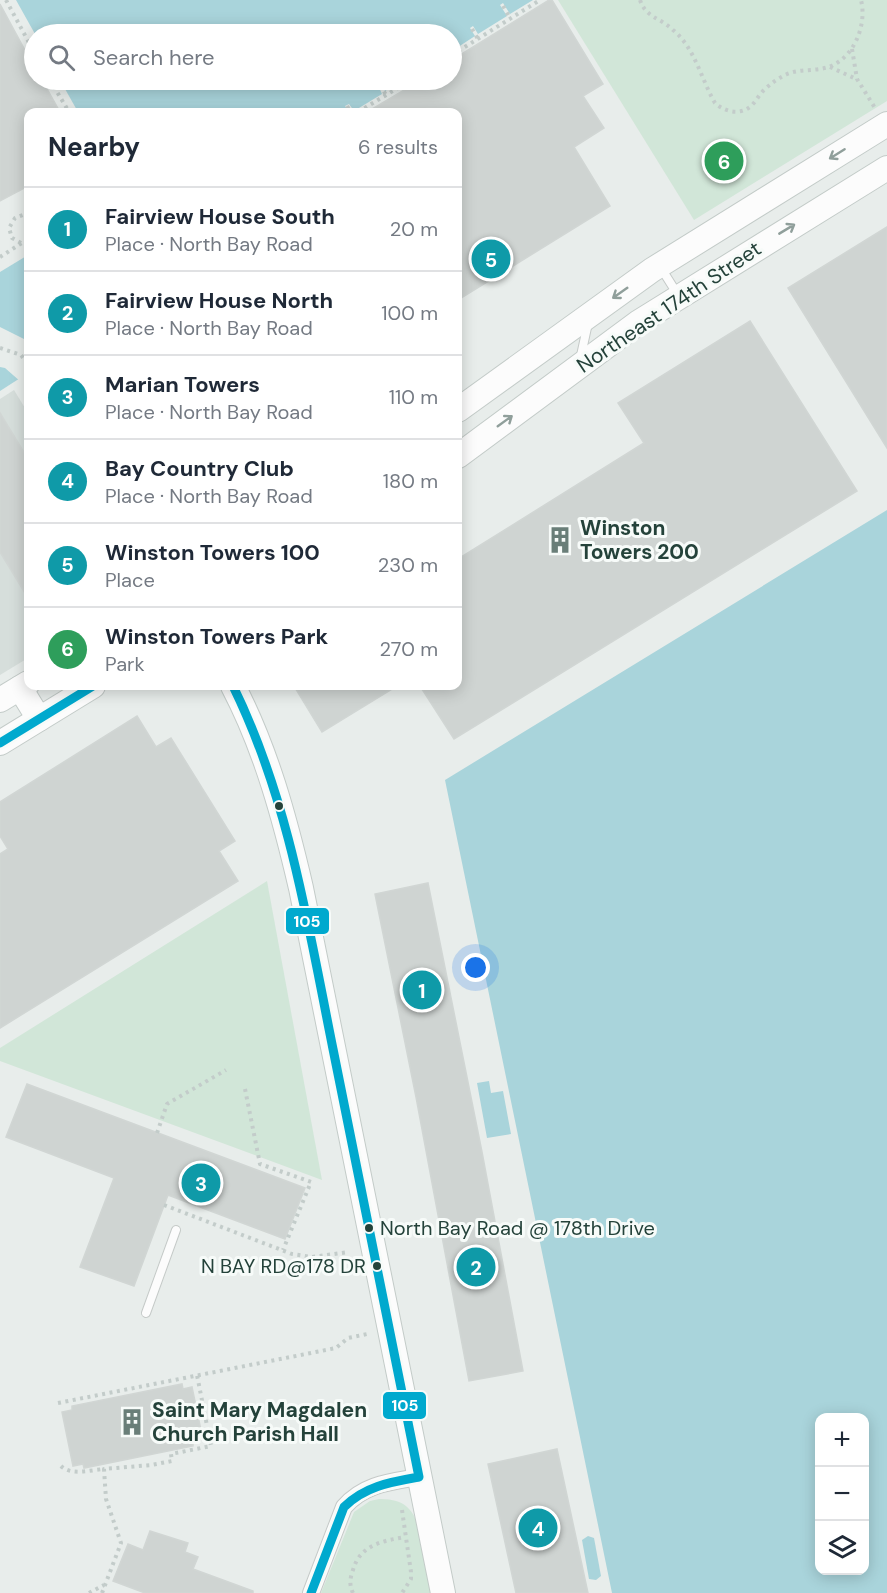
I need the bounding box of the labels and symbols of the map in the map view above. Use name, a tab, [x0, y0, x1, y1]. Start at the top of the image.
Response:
pin: 6	[704, 138, 744, 184]
one-way arrow	[829, 149, 846, 161]
one-way arrow	[778, 222, 795, 234]
street label: Northeast 174th Street	[571, 235, 767, 379]
pin: 5	[472, 236, 510, 282]
one-way arrow	[612, 287, 628, 299]
one-way arrow	[496, 415, 512, 427]
place label: Winston Towers 200	[580, 514, 699, 566]
building icon: Winston Towers 200	[545, 525, 575, 555]
unlabelled marker	[273, 800, 285, 812]
line badge: 105	[285, 907, 330, 935]
text: 105	[293, 911, 321, 932]
your location	[461, 953, 490, 982]
pin: 1	[402, 968, 442, 1012]
pin: 3	[182, 1160, 220, 1206]
place label: North Bay Road @ 178th Drive	[380, 1215, 655, 1241]
marker: North Bay Road @ 178th Drive	[363, 1222, 375, 1234]
pin: 2	[456, 1244, 496, 1290]
place label: N BAY RD@178 DR	[201, 1253, 366, 1279]
marker: N BAY RD@178 DR	[371, 1260, 383, 1272]
line badge: 105	[382, 1391, 427, 1420]
text: 105	[391, 1395, 419, 1416]
place label: Saint Mary Magdalen Church Parish Hall	[152, 1396, 367, 1448]
building icon: Saint Mary Magdalen Church Parish Hall	[117, 1407, 147, 1437]
pin: 4	[518, 1506, 558, 1550]

